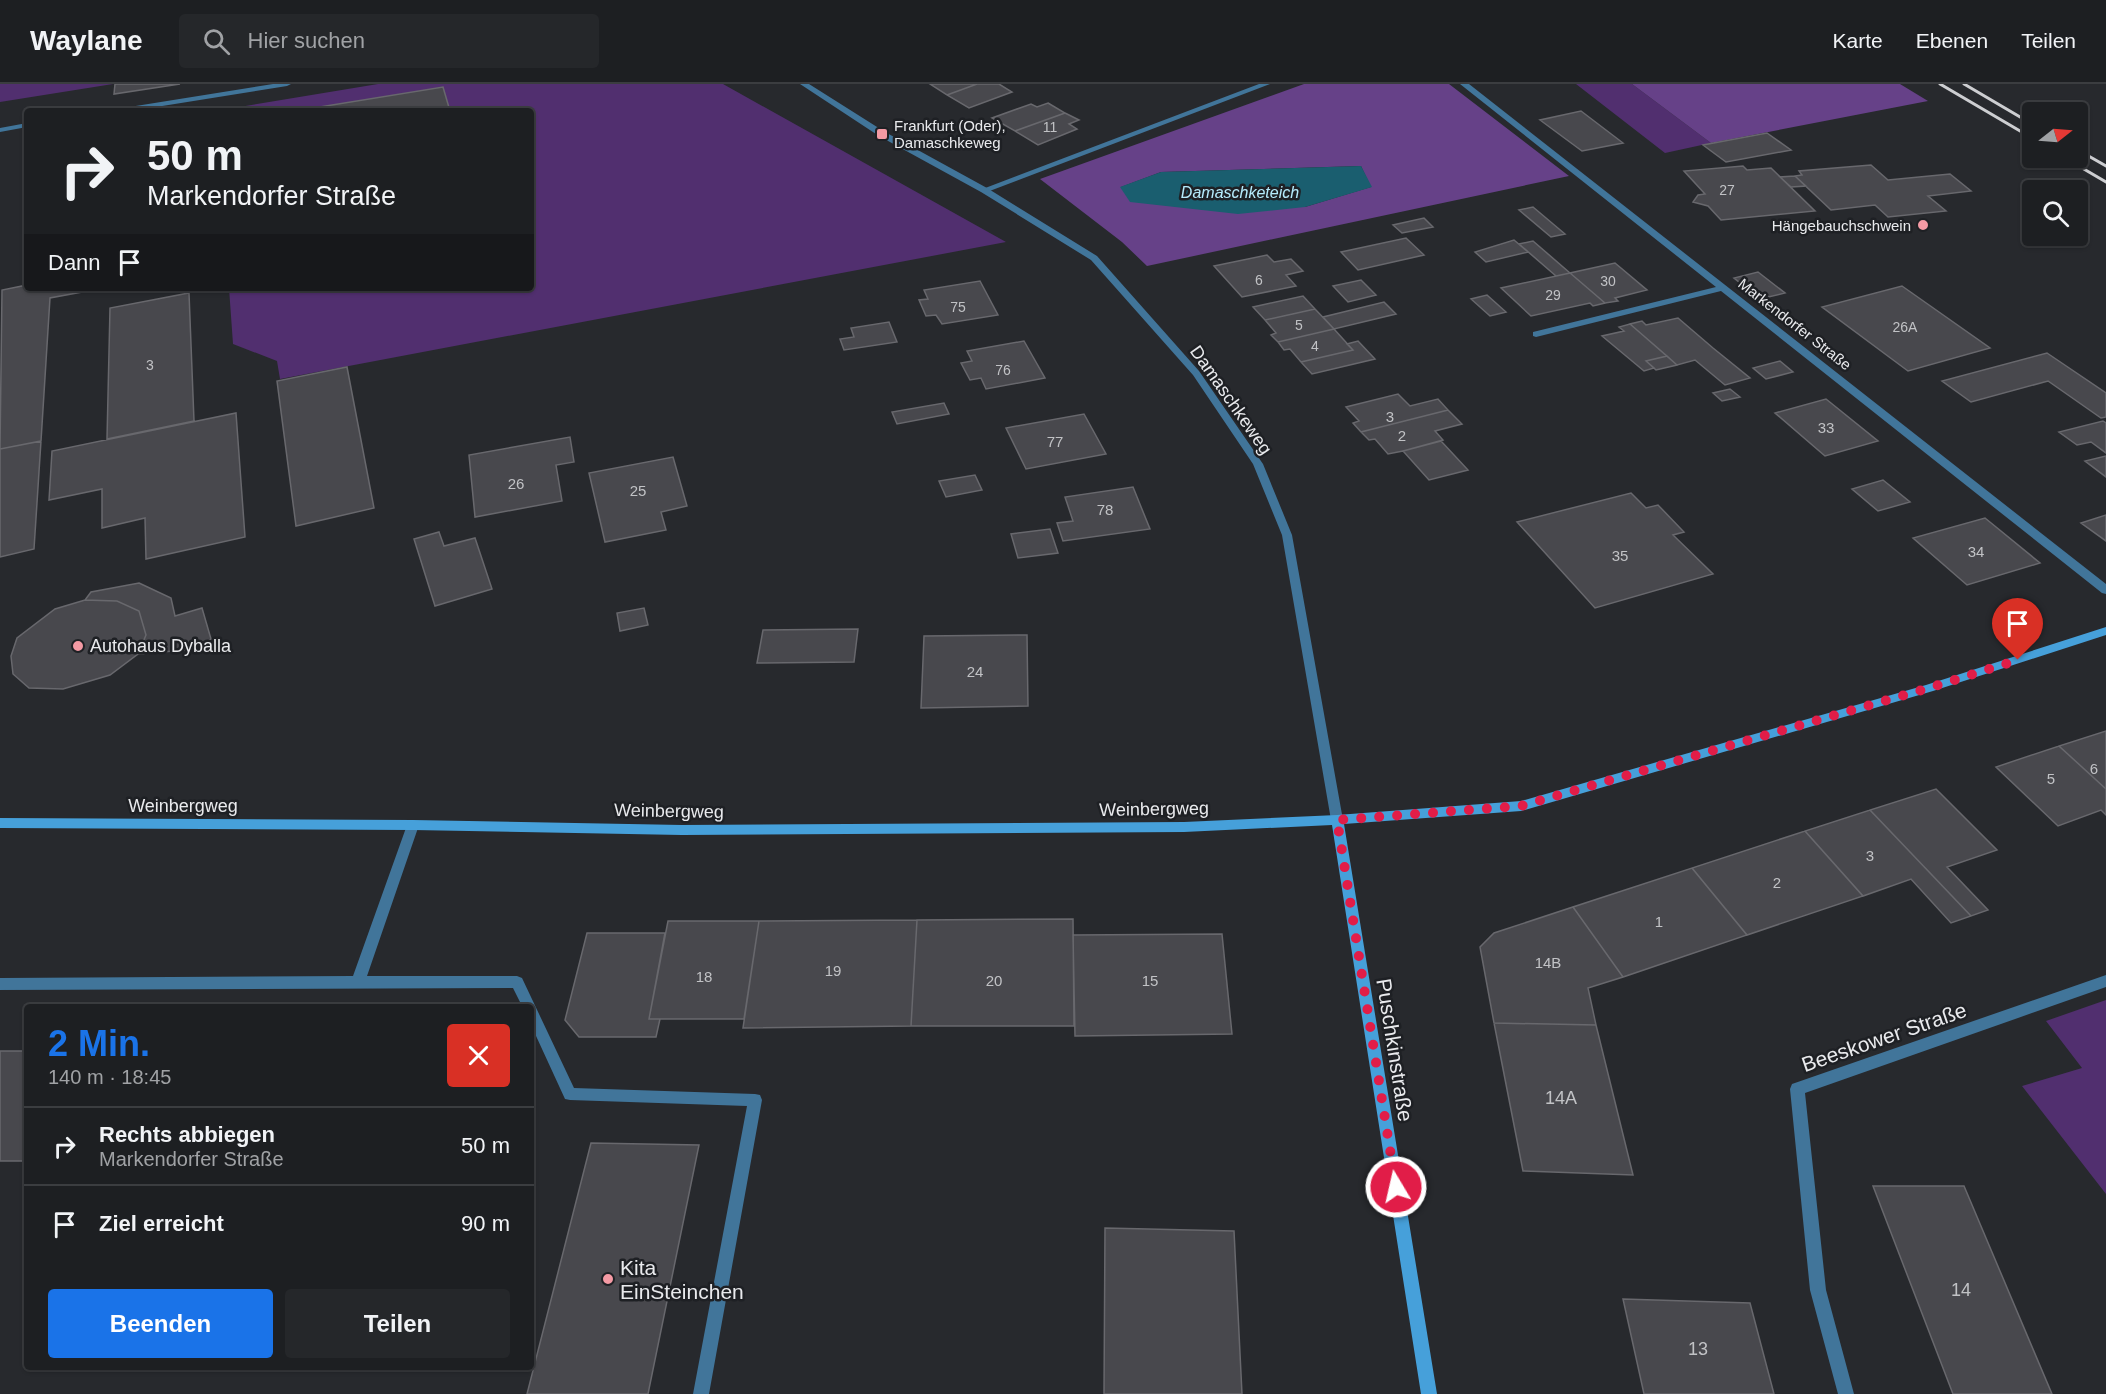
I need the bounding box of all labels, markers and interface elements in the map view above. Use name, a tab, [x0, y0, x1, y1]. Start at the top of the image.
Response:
search box	[179, 14, 599, 68]
text: Waylane	[30, 25, 143, 56]
icon: search	[200, 25, 233, 58]
text: Hier suchen	[248, 28, 365, 53]
text: Karte	[1833, 29, 1883, 52]
text: Ebenen	[1916, 29, 1988, 52]
text: Teilen	[2021, 29, 2076, 52]
north arrow	[2022, 102, 2088, 168]
map controls	[2022, 102, 2088, 246]
place label: Frankfurt (Oder), Damaschkeweg	[894, 117, 1006, 151]
house number: 11	[1043, 119, 1057, 135]
marker: Frankfurt (Oder), Damaschkeweg	[875, 127, 889, 141]
icon: right	[48, 132, 126, 210]
text: 50 m	[147, 132, 243, 179]
button: search	[2022, 180, 2088, 246]
text: Markendorfer Straße	[147, 181, 396, 211]
house number: 27	[1719, 182, 1735, 198]
water label: Damaschketeich	[1181, 184, 1299, 201]
place label: Hängebauchschwein	[1772, 217, 1911, 234]
marker: Hängebauchschwein	[1916, 218, 1930, 232]
icon: arrive	[113, 246, 146, 279]
text: Dann	[48, 250, 101, 275]
house number: 6	[1255, 272, 1263, 288]
house number: 30	[1600, 273, 1616, 289]
street label: Markendorfer Straße	[1735, 275, 1855, 373]
house number: 29	[1545, 287, 1561, 303]
house number: 75	[950, 299, 966, 315]
house number: 5	[1295, 317, 1303, 333]
house number: 26A	[1893, 319, 1918, 335]
house number: 4	[1311, 338, 1319, 354]
street label: Damaschkeweg	[1186, 342, 1276, 458]
house number: 3	[146, 357, 154, 373]
house number: 76	[995, 362, 1011, 378]
house number: 3	[1386, 408, 1394, 425]
house number: 33	[1818, 419, 1834, 436]
house number: 2	[1398, 427, 1406, 444]
house number: 77	[1047, 433, 1063, 450]
house number: 26	[508, 475, 524, 492]
house number: 25	[630, 482, 646, 499]
house number: 78	[1097, 501, 1113, 518]
house number: 34	[1968, 543, 1984, 560]
house number: 35	[1612, 547, 1628, 564]
pin	[1992, 598, 2043, 660]
icon: arrive	[2001, 607, 2034, 640]
place label: Autohaus Dyballa	[90, 636, 232, 656]
marker: Autohaus Dyballa	[71, 639, 85, 653]
house number: 24	[967, 663, 983, 680]
house number: 6	[2090, 760, 2098, 777]
house number: 5	[2047, 770, 2055, 787]
street label: Weinbergweg	[128, 796, 238, 816]
street label: Weinbergweg	[1099, 798, 1209, 820]
street label: Weinbergweg	[614, 800, 724, 822]
house number: 3	[1866, 847, 1874, 864]
house number: 2	[1773, 874, 1781, 891]
house number: 1	[1655, 913, 1663, 930]
house number: 14B	[1535, 954, 1561, 971]
house number: 19	[825, 962, 841, 979]
house number: 18	[696, 968, 712, 985]
house number: 20	[986, 972, 1002, 989]
house number: 15	[1142, 972, 1158, 989]
street label: Puschkinstraße	[1372, 977, 1418, 1123]
street label: Beeskower Straße	[1799, 998, 1969, 1076]
text: 2 Min.	[48, 1023, 150, 1064]
button: close	[447, 1024, 510, 1087]
text: 140 m · 18:45	[48, 1066, 171, 1088]
house number: 14A	[1545, 1088, 1577, 1108]
text: Rechts abbiegen	[99, 1122, 275, 1147]
icon: right	[48, 1130, 81, 1163]
text: 50 m	[461, 1133, 510, 1158]
text: Markendorfer Straße	[99, 1148, 284, 1170]
position arrow	[1364, 1155, 1428, 1219]
icon: arrive	[48, 1208, 81, 1241]
text: Ziel erreicht	[99, 1211, 224, 1236]
text: 90 m	[461, 1211, 510, 1236]
place label: Kita EinSteinchen	[620, 1256, 744, 1303]
marker: Kita EinSteinchen	[601, 1272, 615, 1286]
house number: 14	[1951, 1280, 1971, 1300]
button: Beenden	[48, 1289, 273, 1358]
button: Teilen	[285, 1289, 510, 1358]
house number: 13	[1688, 1339, 1708, 1359]

